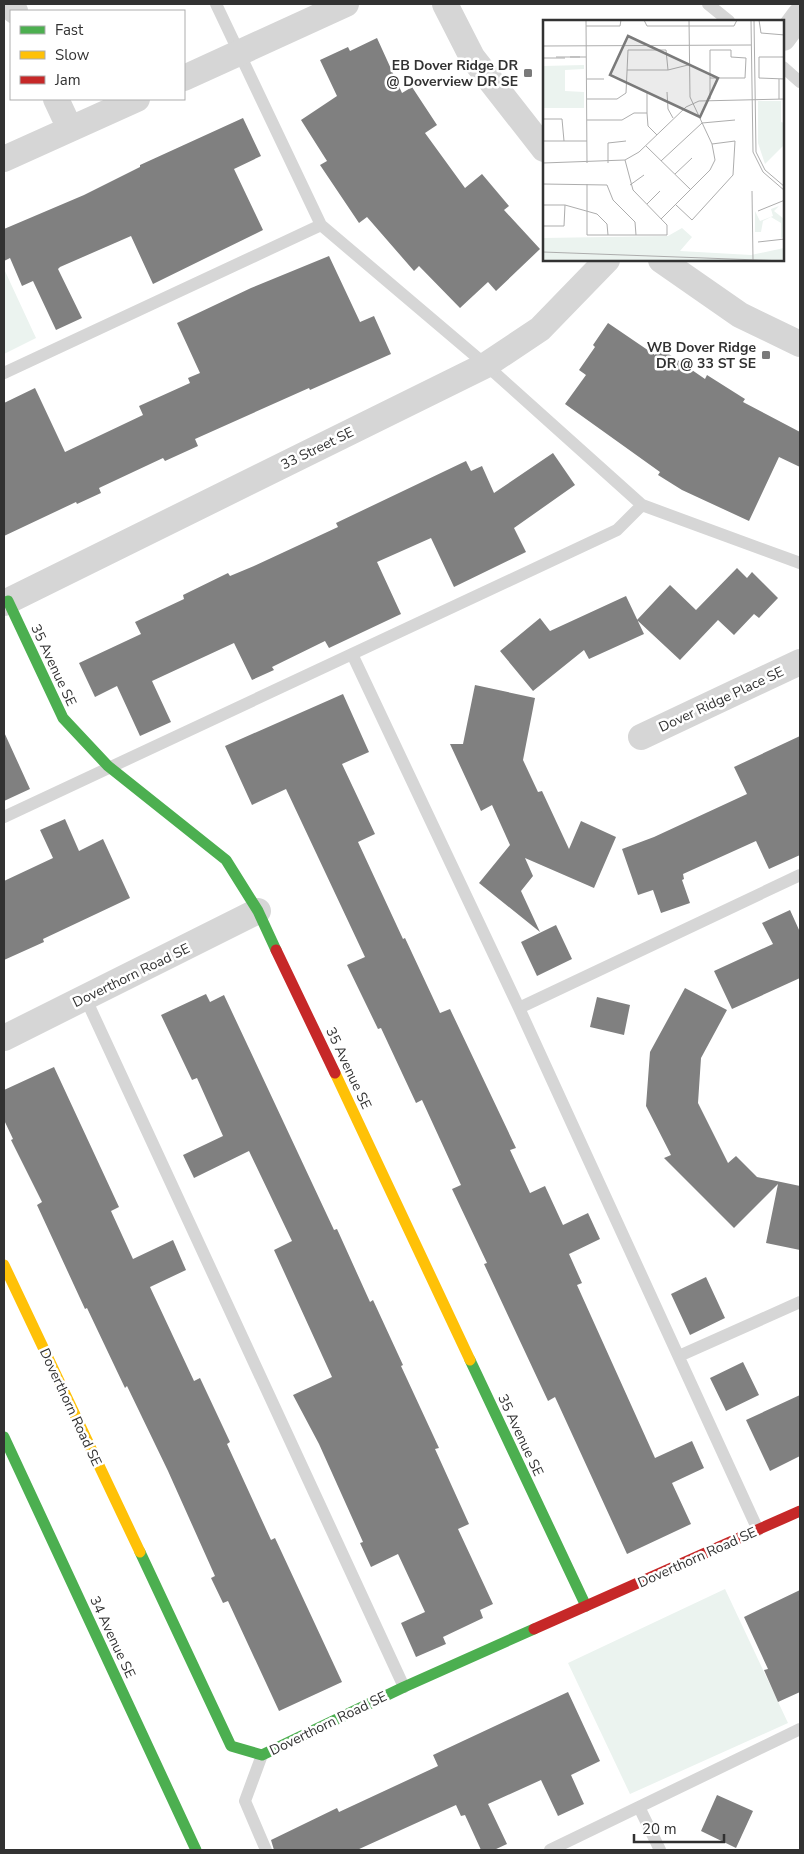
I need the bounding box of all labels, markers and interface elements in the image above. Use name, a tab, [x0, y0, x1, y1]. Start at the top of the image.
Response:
legend	[10, 10, 185, 100]
text: Fast	[55, 20, 84, 40]
inset map	[543, 20, 784, 261]
text: Slow	[55, 45, 90, 65]
place label: EB Dover Ridge DR @ Doverview DR SE	[386, 56, 518, 91]
marker: EB Dover Ridge DR @ Doverview DR SE	[522, 67, 534, 79]
text: Jam	[54, 70, 81, 90]
place label: WB Dover Ridge DR @ 33 ST SE	[647, 338, 756, 373]
marker: WB Dover Ridge DR @ 33 ST SE	[760, 349, 772, 361]
street label: 33 Street SE	[278, 423, 357, 474]
street label: 35 Avenue SE	[26, 621, 81, 709]
street label: Dover Ridge Place SE	[656, 662, 787, 737]
street label: Doverthorn Road SE	[69, 939, 193, 1012]
street label: 35 Avenue SE	[321, 1024, 376, 1112]
street label: Doverthorn Road SE	[35, 1345, 106, 1469]
street label: 35 Avenue SE	[493, 1391, 548, 1479]
street label: Doverthorn Road SE	[635, 1523, 760, 1592]
street label: 34 Avenue SE	[85, 1593, 140, 1681]
street label: Doverthorn Road SE	[266, 1687, 390, 1760]
scale bar	[634, 1812, 724, 1844]
text: 20 m	[642, 1819, 677, 1839]

